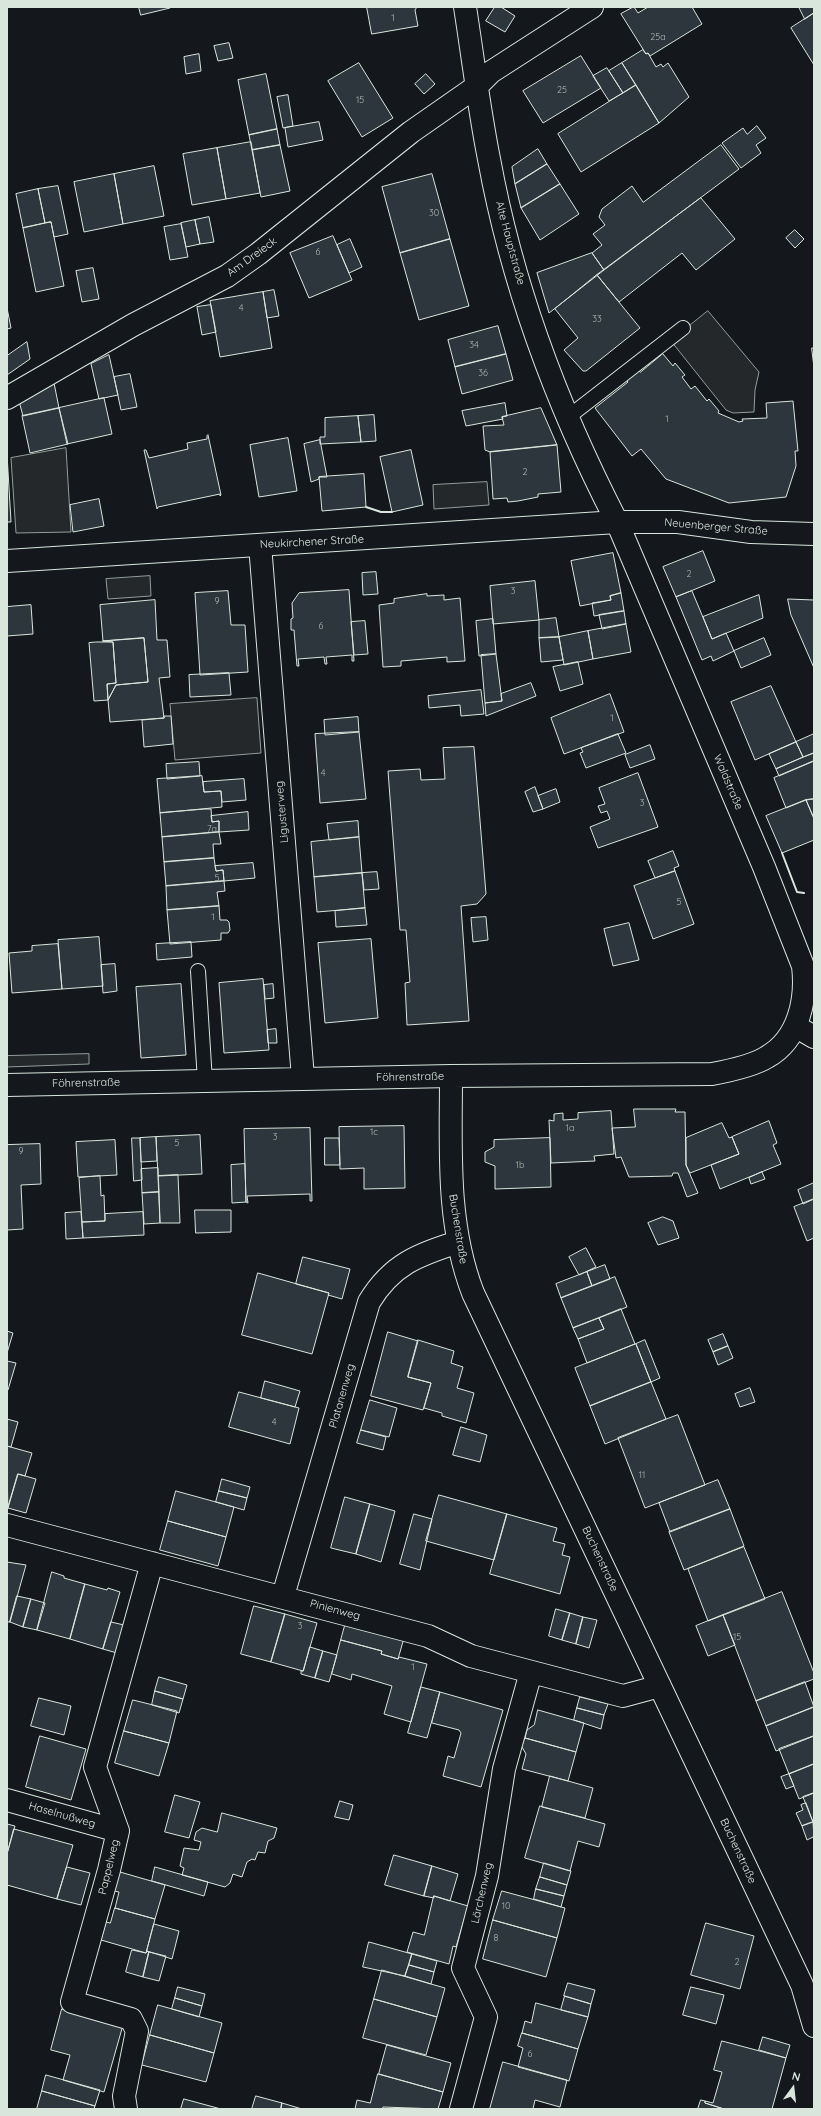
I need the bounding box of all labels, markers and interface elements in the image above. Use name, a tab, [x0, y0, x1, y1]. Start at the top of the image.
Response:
house number: 1	[391, 13, 395, 23]
house number: 25a	[650, 32, 666, 42]
house number: 25	[557, 85, 567, 95]
house number: 15	[356, 95, 364, 105]
street label: Alte Hauptstraße	[492, 200, 528, 286]
house number: 30	[429, 208, 439, 218]
street label: Am Dreieck	[224, 234, 280, 280]
house number: 6	[316, 247, 320, 257]
house number: 4	[239, 303, 243, 313]
house number: 33	[592, 314, 602, 324]
house number: 34	[469, 340, 479, 350]
house number: 36	[478, 368, 488, 378]
house number: 1	[665, 414, 669, 424]
house number: 2	[523, 467, 527, 477]
street label: Neuenberger Straße	[664, 516, 768, 538]
street label: Neukirchener Straße	[260, 533, 364, 551]
house number: 2	[687, 569, 691, 579]
house number: 3	[511, 586, 515, 596]
house number: 9	[214, 596, 220, 606]
house number: 6	[319, 621, 323, 631]
house number: 1	[610, 713, 614, 723]
street label: Waldstraße	[710, 752, 746, 812]
house number: 4	[321, 768, 325, 778]
street label: Ligusterweg	[273, 780, 291, 844]
house number: 3	[640, 798, 644, 808]
house number: 7a	[207, 824, 217, 834]
house number: 5	[215, 873, 219, 883]
house number: 5	[677, 897, 681, 907]
house number: 1	[211, 912, 215, 922]
street label: Föhrenstraße	[376, 1070, 444, 1084]
street label: Föhrenstraße	[52, 1076, 120, 1090]
house number: 1a	[566, 1123, 574, 1133]
house number: 1c	[370, 1127, 378, 1137]
house number: 3	[273, 1132, 277, 1142]
house number: 5	[175, 1138, 179, 1148]
house number: 9	[18, 1146, 24, 1156]
house number: 1b	[516, 1160, 524, 1170]
street label: Buchenstraße	[446, 1193, 470, 1265]
street label: Platanenweg	[327, 1362, 357, 1430]
house number: 4	[272, 1417, 276, 1427]
house number: 11	[639, 1470, 645, 1480]
street label: Buchenstraße	[579, 1524, 621, 1594]
street label: Pinienweg	[308, 1597, 362, 1623]
house number: 3	[298, 1621, 302, 1631]
house number: 15	[733, 1632, 741, 1642]
house number: 1	[411, 1662, 415, 1672]
street label: Haselnußweg	[27, 1799, 97, 1831]
street label: Buchenstraße	[717, 1816, 759, 1886]
street label: Pappelweg	[96, 1838, 122, 1896]
street label: Lärchenweg	[469, 1861, 495, 1925]
house number: 10	[502, 1901, 510, 1911]
house number: 8	[494, 1933, 498, 1943]
house number: 2	[735, 1957, 739, 1967]
house number: 6	[528, 2049, 532, 2059]
north arrow	[773, 2068, 813, 2108]
text: N	[790, 2069, 802, 2084]

